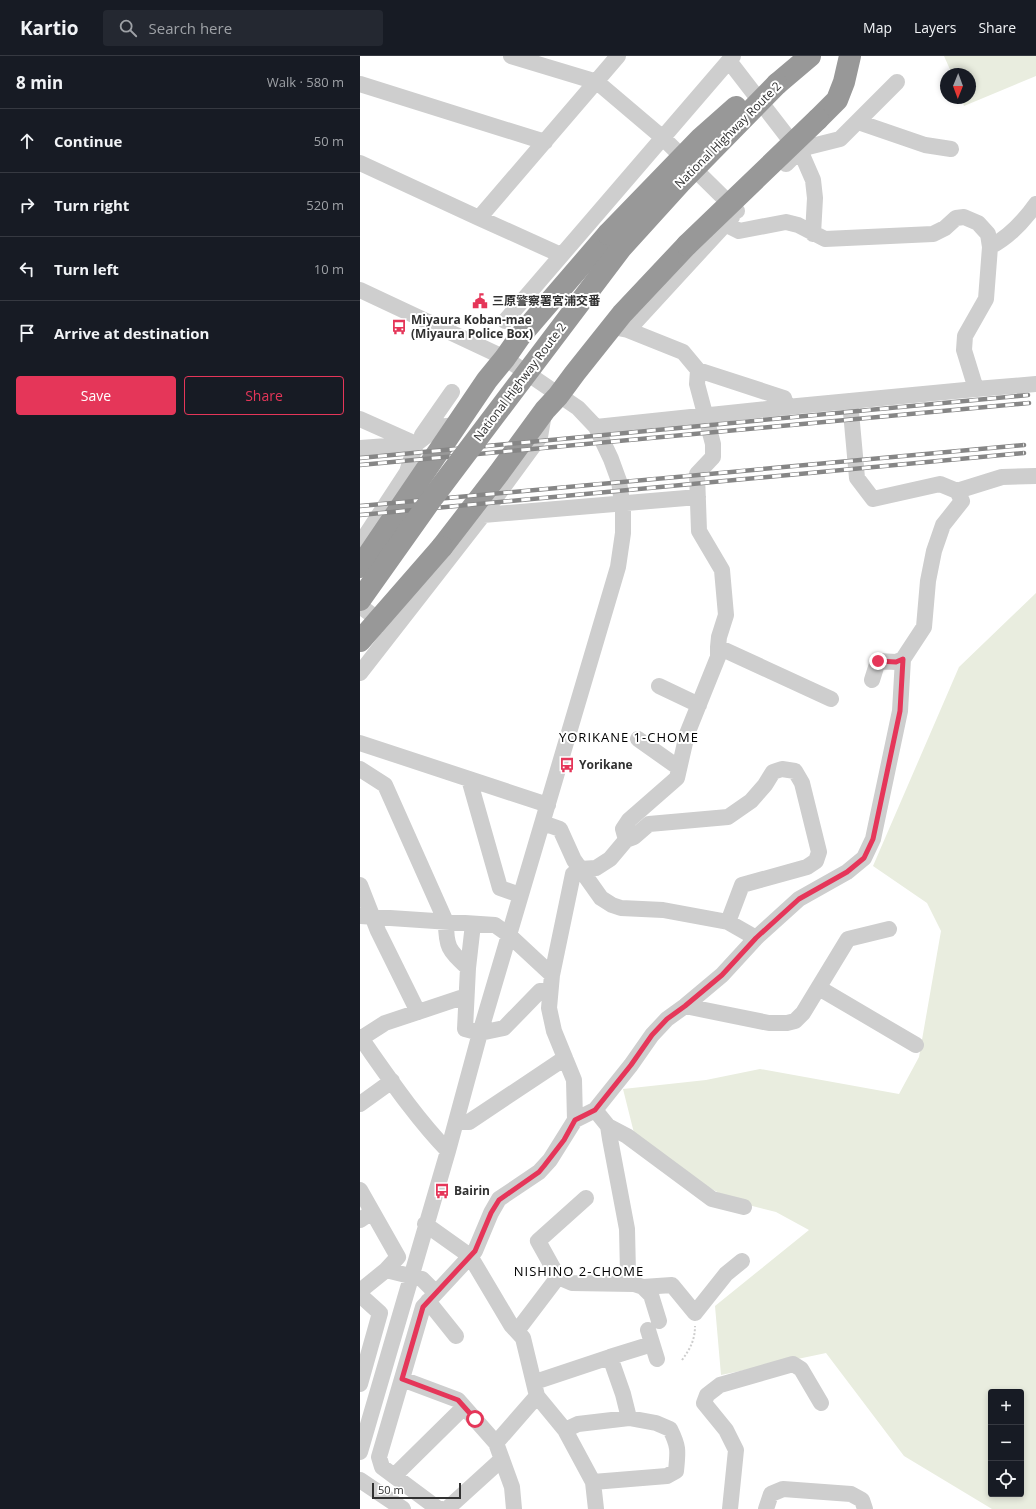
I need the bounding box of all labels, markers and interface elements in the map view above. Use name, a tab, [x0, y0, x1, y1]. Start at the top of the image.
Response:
search box	[103, 10, 383, 46]
text: Kartio	[20, 15, 79, 41]
icon: search	[117, 17, 139, 39]
text: Search here	[149, 18, 232, 38]
text: Map	[863, 18, 892, 37]
text: Layers	[914, 18, 956, 37]
text: Share	[978, 18, 1016, 37]
north arrow	[940, 68, 976, 104]
text: 8 min	[16, 71, 63, 94]
text: Walk · 580 m	[267, 73, 344, 91]
street label: National Highway Route 2	[671, 78, 785, 192]
icon: ahead	[16, 130, 38, 152]
text: Continue	[54, 131, 122, 151]
text: 50 m	[314, 132, 344, 150]
icon: right	[16, 194, 38, 216]
text: Turn right	[54, 195, 129, 215]
text: 520 m	[306, 196, 344, 214]
icon: left	[16, 258, 38, 280]
text: Turn left	[54, 259, 119, 279]
text: 10 m	[314, 260, 344, 278]
public building icon: 三原警察署宮浦交番	[471, 292, 489, 310]
place label: 三原警察署宮浦交番	[492, 292, 601, 309]
place label: Miyaura Koban-mae (Miyaura Police Box)	[411, 311, 533, 342]
bus stop icon: Miyaura Koban-mae (Miyaura Police Box)	[390, 318, 408, 336]
street label: National Highway Route 2	[469, 319, 570, 444]
icon: arrive	[16, 322, 38, 344]
text: Arrive at destination	[54, 323, 209, 343]
button: Save	[16, 376, 176, 415]
button: Share	[184, 376, 344, 415]
route end	[869, 652, 887, 670]
district label: YORIKANE 1-CHOME	[559, 728, 699, 746]
bus stop icon: Yorikane	[558, 756, 576, 774]
place label: Yorikane	[579, 756, 633, 773]
bus stop icon: Bairin	[433, 1182, 451, 1200]
place label: Bairin	[454, 1182, 490, 1199]
district label: NISHINO 2-CHOME	[514, 1262, 644, 1280]
map controls	[988, 1389, 1024, 1497]
button: +	[988, 1389, 1024, 1425]
route start	[466, 1410, 484, 1428]
button: −	[988, 1425, 1024, 1461]
button: locate	[988, 1461, 1024, 1497]
scale bar	[372, 1481, 461, 1500]
text: 50 m	[378, 1482, 404, 1497]

